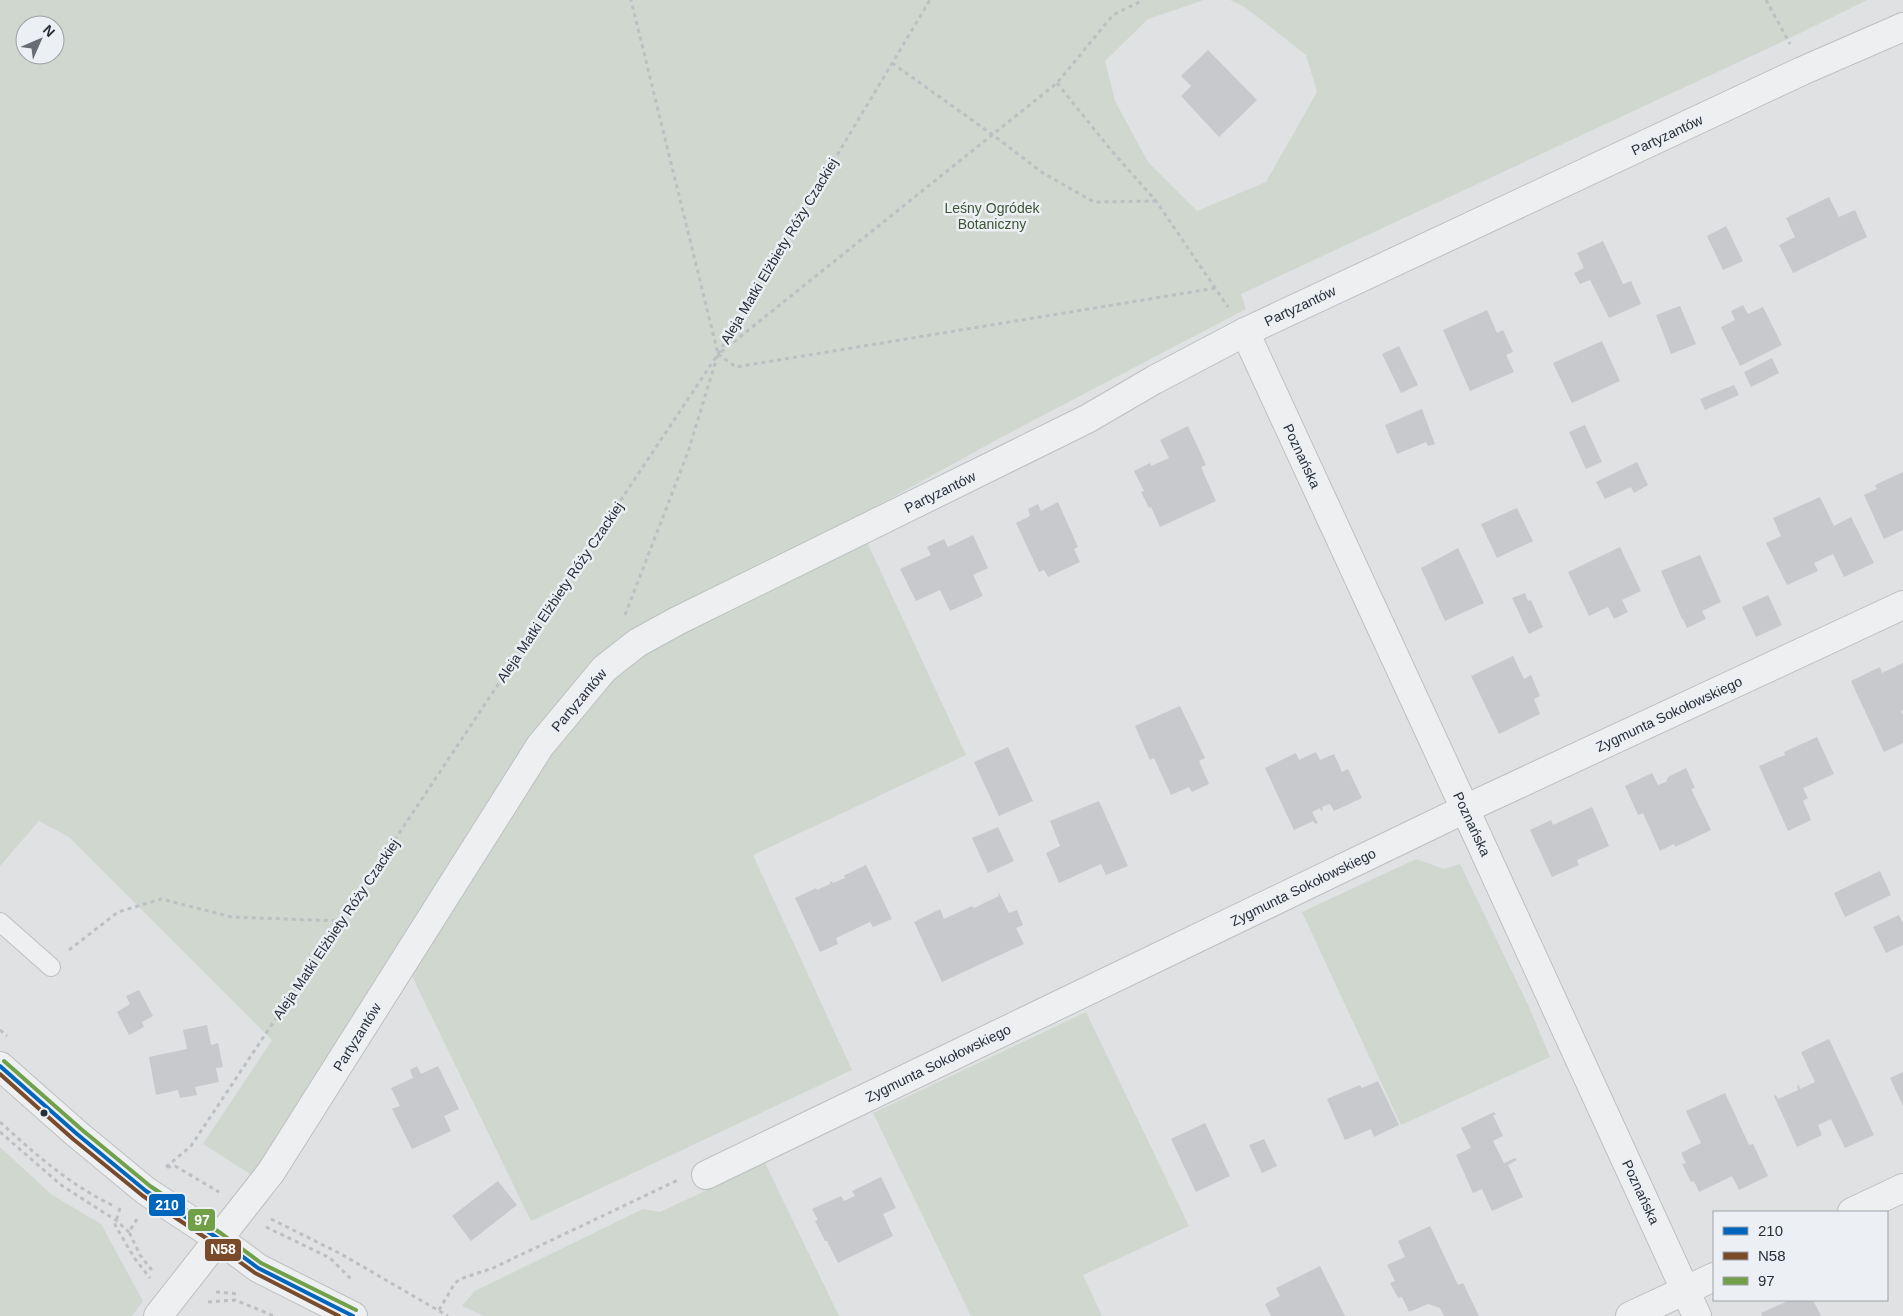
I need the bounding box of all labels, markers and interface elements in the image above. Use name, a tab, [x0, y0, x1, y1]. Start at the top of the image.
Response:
north arrow	[15, 15, 65, 65]
text: N	[40, 22, 58, 40]
street label: Partyzantów	[1629, 111, 1706, 159]
street label: Aleja Matki Elżbiety Róży Czackiej	[717, 155, 841, 347]
park label: Leśny Ogródek Botaniczny	[945, 200, 1040, 232]
street label: Partyzantów	[1262, 282, 1339, 330]
street label: Poznańska	[1280, 421, 1324, 491]
street label: Partyzantów	[902, 468, 979, 516]
street label: Aleja Matki Elżbiety Róży Czackiej	[494, 499, 626, 685]
street label: Partyzantów	[548, 665, 610, 735]
street label: Zygmunta Sokołowskiego	[1593, 673, 1745, 755]
street label: Poznańska	[1450, 789, 1494, 859]
street label: Aleja Matki Elżbiety Róży Czackiej	[270, 836, 402, 1022]
street label: Zygmunta Sokołowskiego	[1228, 845, 1378, 929]
street label: Partyzantów	[330, 999, 385, 1074]
street label: Zygmunta Sokołowskiego	[863, 1021, 1013, 1105]
unlabelled marker	[39, 1108, 49, 1118]
street label: Poznańska	[1619, 1157, 1663, 1227]
line badge: 210	[148, 1193, 186, 1217]
text: 210	[155, 1197, 179, 1213]
line badge: 97	[187, 1208, 216, 1232]
legend	[1713, 1211, 1888, 1301]
text: 97	[194, 1212, 210, 1228]
text: 210	[1758, 1222, 1783, 1239]
line badge: N58	[204, 1238, 242, 1262]
text: N58	[210, 1241, 236, 1257]
text: N58	[1758, 1247, 1786, 1264]
text: 97	[1758, 1272, 1775, 1289]

